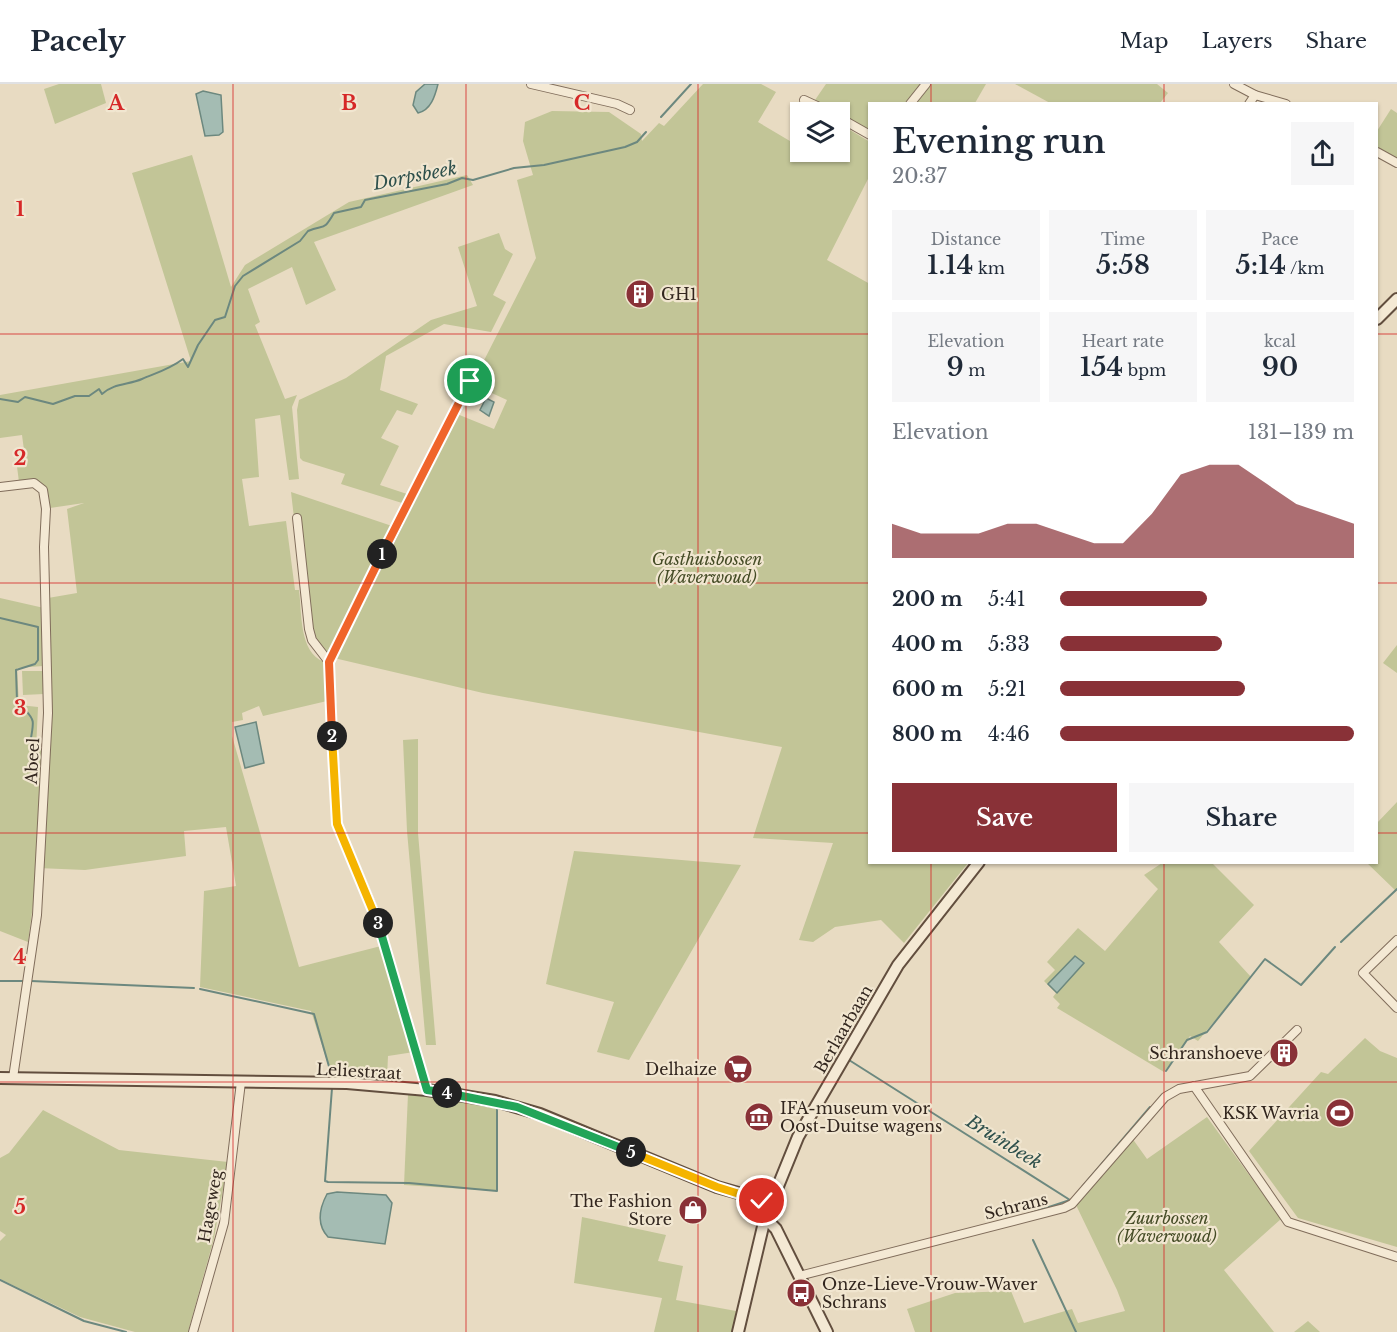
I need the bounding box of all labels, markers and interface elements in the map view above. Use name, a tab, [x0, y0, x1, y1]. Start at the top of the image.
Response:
text: Pacely	[30, 24, 126, 59]
text: Map	[1120, 28, 1169, 54]
text: Layers	[1202, 28, 1273, 54]
text: Share	[1306, 28, 1367, 54]
text: A	[107, 91, 125, 115]
text: B	[341, 91, 357, 115]
text: C	[574, 91, 590, 115]
map controls	[790, 102, 850, 162]
button: layers	[790, 102, 850, 162]
text: Evening run	[892, 121, 1106, 162]
button: share	[1291, 122, 1354, 185]
water label: Dorpsbeek	[370, 157, 459, 195]
text: 20:37	[892, 164, 947, 188]
text: 1	[16, 197, 25, 221]
text: Distance	[931, 229, 1001, 249]
text: Time	[1101, 229, 1145, 249]
text: Pace	[1261, 229, 1299, 249]
text: 1.14	[927, 249, 973, 281]
text: 5:58	[1096, 249, 1150, 281]
text: 5:14	[1236, 249, 1286, 281]
text: km	[973, 258, 1005, 278]
text: /km	[1286, 258, 1325, 278]
building icon: GH1	[624, 278, 656, 310]
place label: GH1	[661, 284, 697, 304]
text: Elevation	[927, 331, 1005, 351]
text: Heart rate	[1082, 331, 1164, 351]
text: kcal	[1264, 331, 1296, 351]
text: 9	[946, 351, 964, 383]
text: 154	[1080, 351, 1123, 383]
text: 90	[1262, 351, 1298, 383]
pin	[444, 355, 495, 406]
text: m	[964, 360, 986, 380]
text: bpm	[1123, 360, 1166, 380]
icon: arrive	[453, 364, 486, 397]
text: Elevation	[892, 420, 989, 444]
text: 131–139 m	[1248, 420, 1354, 444]
text: 2	[13, 446, 27, 470]
pin: 1	[367, 539, 397, 569]
text: 1	[379, 544, 385, 564]
park label: Gasthuisbossen (Waverwoud)	[652, 549, 762, 587]
text: 200 m	[892, 587, 963, 611]
text: 5:41	[988, 587, 1026, 611]
text: 400 m	[892, 632, 963, 656]
text: 5:33	[988, 632, 1030, 656]
text: 600 m	[892, 677, 963, 701]
text: 5:21	[988, 677, 1026, 701]
text: 3	[14, 696, 26, 720]
pin: 2	[317, 721, 347, 751]
text: 800 m	[892, 722, 962, 746]
text: 4:46	[988, 722, 1030, 746]
text: 2	[327, 726, 337, 746]
street label: Abeel	[21, 737, 43, 786]
button: Save	[892, 783, 1117, 852]
button: Share	[1129, 783, 1354, 852]
pin: 3	[363, 908, 393, 938]
text: 3	[373, 913, 383, 933]
text: 4	[13, 945, 27, 969]
street label: Berlaarbaan	[810, 981, 876, 1077]
building icon: Schranshoeve	[1268, 1037, 1300, 1069]
place label: Schranshoeve	[1149, 1043, 1263, 1063]
supermarket icon: Delhaize	[722, 1053, 754, 1085]
street label: Leliestraat	[316, 1059, 402, 1083]
place label: Delhaize	[645, 1059, 717, 1079]
pin: 4	[432, 1078, 462, 1108]
text: 4	[442, 1083, 452, 1103]
sports icon: KSK Wavria	[1324, 1097, 1356, 1129]
place label: IFA-museum voor Oost-Duitse wagens	[780, 1098, 942, 1136]
museum icon: IFA-museum voor Oost-Duitse wagens	[743, 1101, 775, 1133]
place label: KSK Wavria	[1223, 1103, 1319, 1123]
water label: Bruinbeek	[961, 1110, 1046, 1174]
pin: 5	[616, 1137, 646, 1167]
text: 5	[626, 1142, 636, 1162]
street label: Hageweg	[194, 1167, 226, 1244]
pin	[736, 1175, 787, 1226]
icon: check	[745, 1184, 778, 1217]
street label: Schrans	[982, 1188, 1050, 1224]
place label: The Fashion Store	[570, 1191, 672, 1229]
shop icon: The Fashion Store	[677, 1194, 709, 1226]
text: 5	[14, 1195, 26, 1219]
park label: Zuurbossen (Waverwoud)	[1117, 1208, 1217, 1246]
place label: Onze-Lieve-Vrouw-Waver Schrans	[822, 1274, 1038, 1312]
bus stop icon: Onze-Lieve-Vrouw-Waver Schrans	[785, 1277, 817, 1309]

